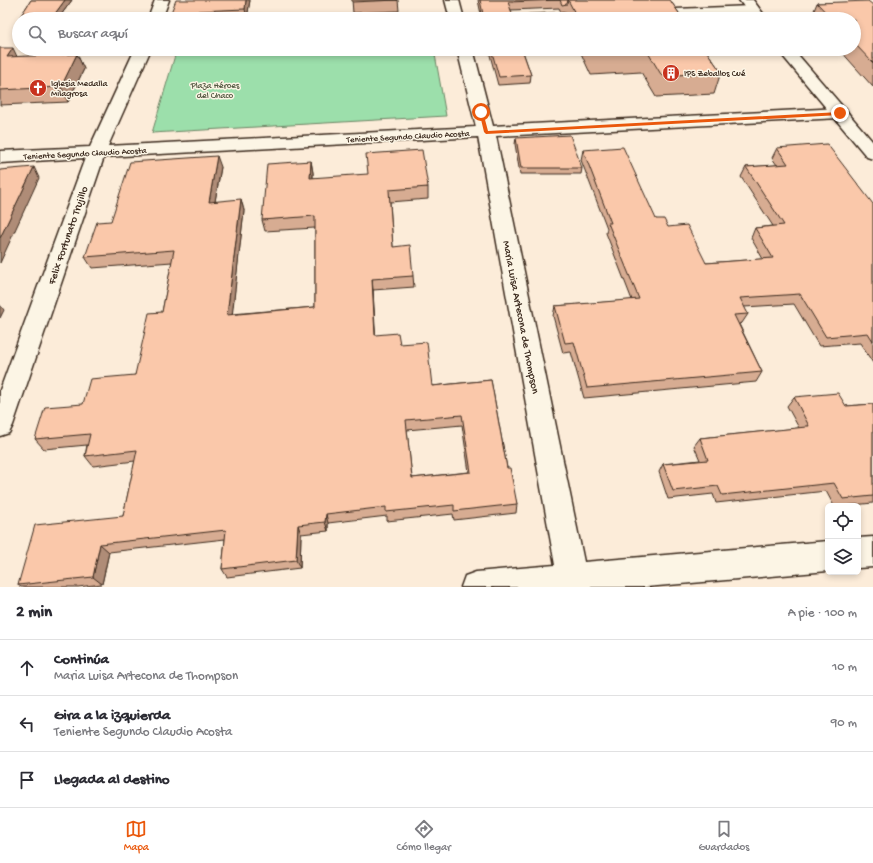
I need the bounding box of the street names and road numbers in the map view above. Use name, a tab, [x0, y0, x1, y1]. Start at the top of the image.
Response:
street label: Teniente Segundo Claudio Acosta	[345, 129, 471, 146]
street label: Teniente Segundo Claudio Acosta	[22, 146, 148, 163]
street label: Felix Fortunato Trujillo	[46, 185, 91, 287]
street label: Maria Luisa Artecona de Thompson	[499, 240, 541, 396]

